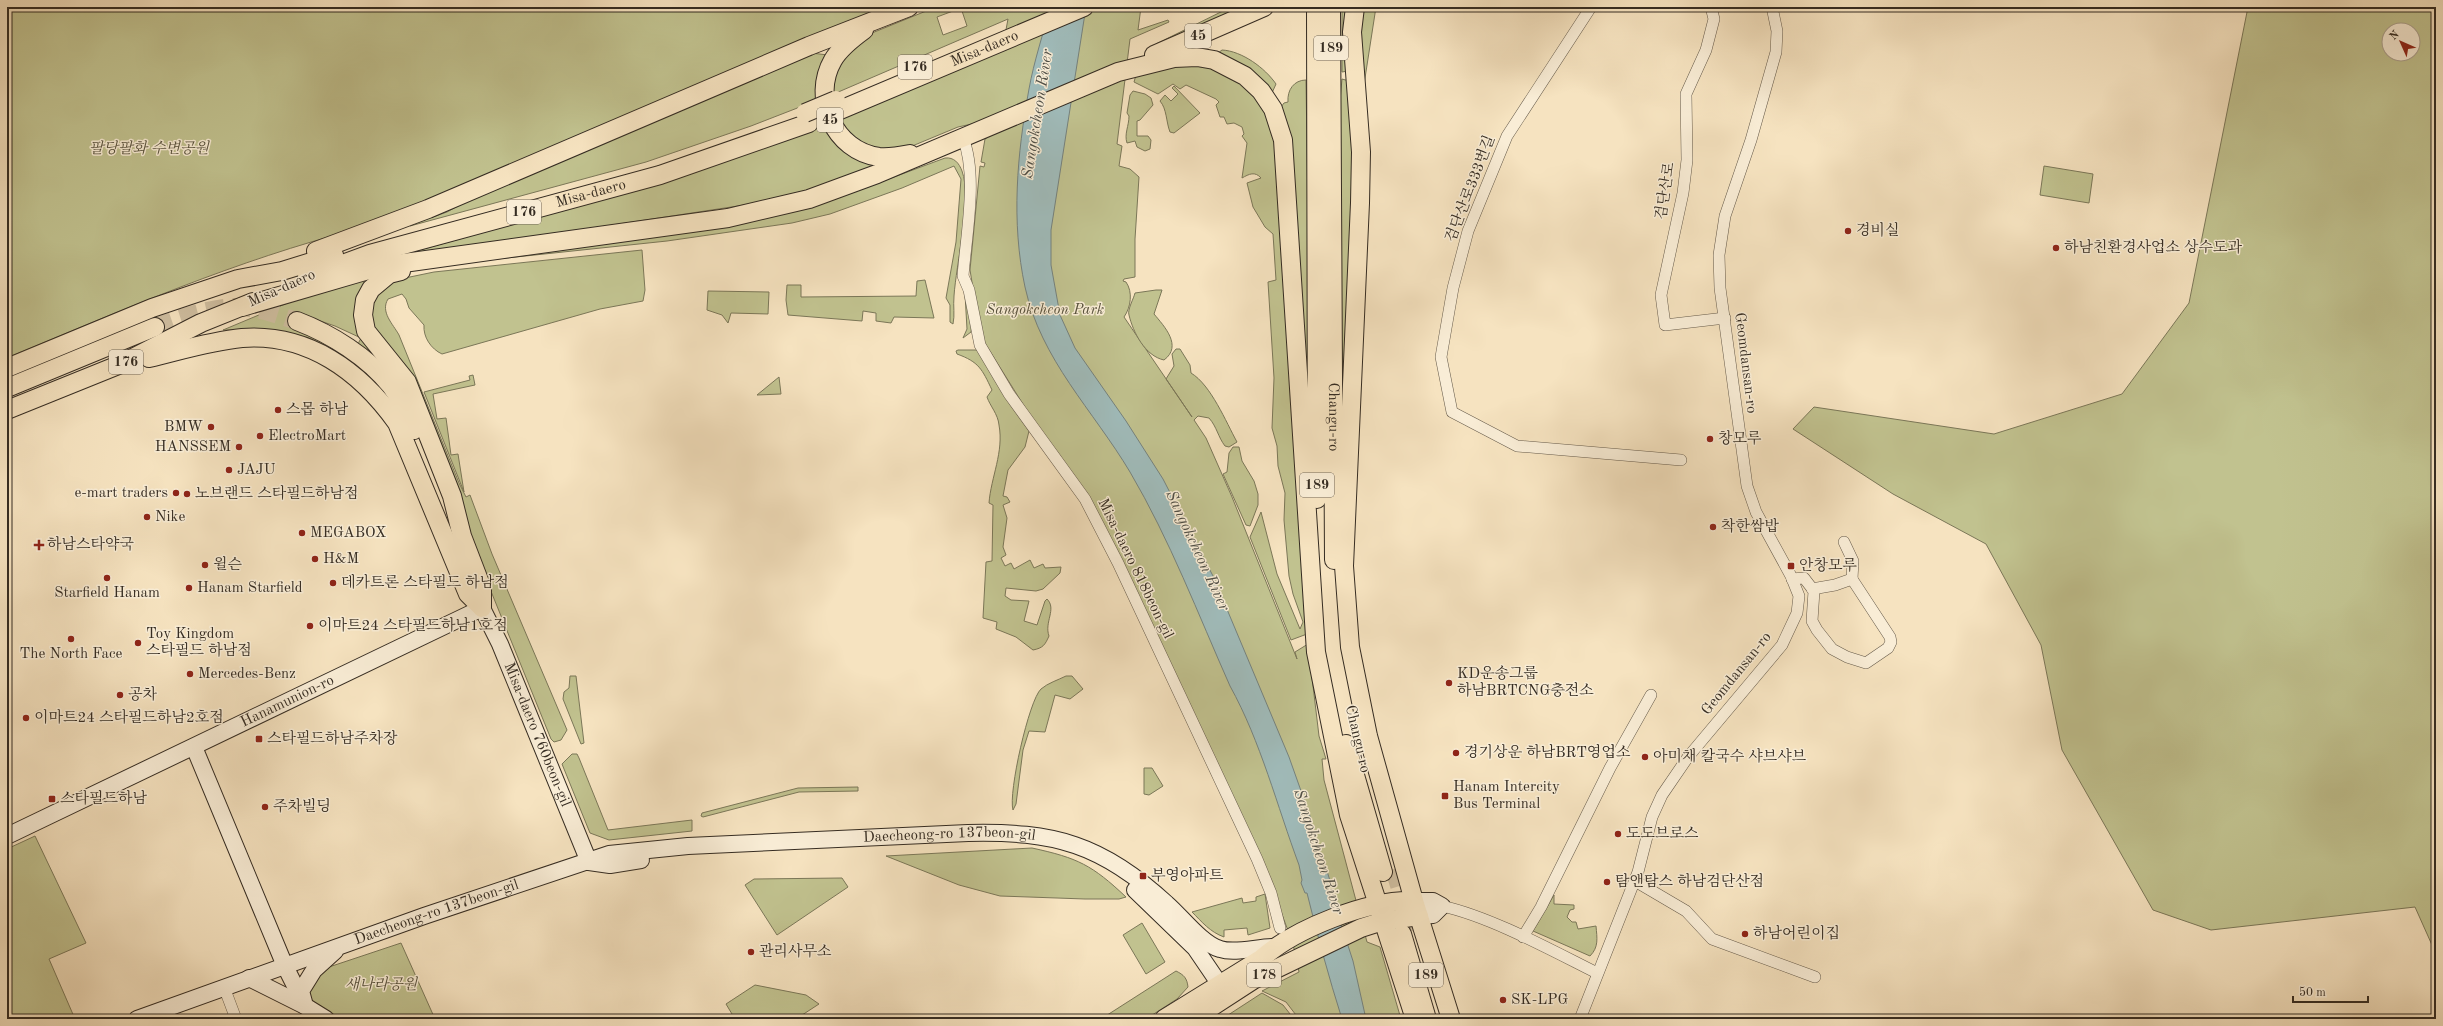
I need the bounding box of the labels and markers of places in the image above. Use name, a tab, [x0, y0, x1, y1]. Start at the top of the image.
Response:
place label: 경비실	[1856, 221, 1899, 239]
marker: 경비실	[1843, 226, 1853, 236]
place label: 하남친환경사업소 상수도과	[2064, 239, 2243, 256]
marker: 하남친환경사업소 상수도과	[2051, 243, 2061, 253]
place label: 스몹 하남	[286, 401, 349, 418]
marker: 스몹 하남	[273, 405, 283, 415]
place label: BMW	[164, 420, 203, 435]
marker: BMW	[206, 422, 216, 432]
place label: ElectroMart	[268, 429, 346, 444]
place label: 창모루	[1718, 430, 1762, 447]
marker: ElectroMart	[255, 431, 265, 441]
marker: 창모루	[1705, 434, 1715, 444]
place label: HANSSEM	[155, 440, 231, 455]
marker: HANSSEM	[234, 442, 244, 452]
place label: JAJU	[237, 463, 276, 478]
marker: JAJU	[224, 465, 234, 475]
place label: 노브랜드 스타필드하남점	[195, 485, 359, 502]
place label: e-mart traders	[74, 486, 168, 501]
marker: e-mart traders	[171, 488, 181, 498]
marker: 노브랜드 스타필드하남점	[182, 489, 192, 499]
place label: Nike	[155, 510, 185, 525]
marker: Nike	[142, 512, 152, 522]
place label: 착한쌈밥	[1721, 518, 1779, 535]
marker: 착한쌈밥	[1708, 522, 1718, 532]
place label: MEGABOX	[310, 526, 386, 541]
marker: MEGABOX	[297, 528, 307, 538]
place label: 하남스타약국	[47, 536, 134, 553]
marker: 하남스타약국	[34, 540, 44, 550]
place label: H&M	[323, 552, 359, 567]
marker: H&M	[310, 554, 320, 564]
place label: 윌슨	[213, 556, 242, 573]
place label: 안창모루	[1799, 557, 1857, 574]
marker: 윌슨	[200, 560, 210, 570]
marker: 안창모루	[1786, 561, 1796, 571]
marker: Starfield Hanam	[102, 573, 112, 583]
place label: 데카트론 스타필드 하남점	[341, 574, 509, 591]
marker: 데카트론 스타필드 하남점	[328, 578, 338, 588]
place label: Hanam Starfield	[197, 581, 303, 596]
marker: Hanam Starfield	[184, 583, 194, 593]
place label: Starfield Hanam	[54, 586, 160, 601]
place label: 이마트24 스타필드하남1호점	[318, 617, 508, 634]
marker: 이마트24 스타필드하남1호점	[305, 621, 315, 631]
place label: Toy Kingdom 스타필드 하남점	[146, 627, 252, 659]
marker: The North Face	[66, 634, 76, 644]
marker: Toy Kingdom 스타필드 하남점	[133, 638, 143, 648]
place label: The North Face	[20, 647, 122, 662]
place label: KD운송그룹 하남BRTCNG충전소	[1457, 665, 1594, 699]
place label: Mercedes-Benz	[198, 667, 296, 682]
marker: Mercedes-Benz	[185, 669, 195, 679]
marker: KD운송그룹 하남BRTCNG충전소	[1444, 678, 1454, 688]
place label: 공차	[128, 686, 157, 703]
marker: 공차	[115, 690, 125, 700]
place label: 이마트24 스타필드하남2호점	[34, 709, 224, 726]
marker: 이마트24 스타필드하남2호점	[21, 713, 31, 723]
place label: 스타필드하남주차장	[267, 730, 398, 747]
marker: 스타필드하남주차장	[254, 734, 264, 744]
place label: 경기상운 하남BRT영업소	[1464, 744, 1631, 761]
marker: 경기상운 하남BRT영업소	[1451, 748, 1461, 758]
place label: 아미채 칼국수 샤브샤브	[1653, 748, 1807, 765]
marker: 아미채 칼국수 샤브샤브	[1640, 752, 1650, 762]
place label: Hanam Intercity Bus Terminal	[1453, 780, 1560, 812]
place label: 스타필드하남	[60, 790, 147, 807]
marker: Hanam Intercity Bus Terminal	[1440, 791, 1450, 801]
marker: 스타필드하남	[47, 794, 57, 804]
place label: 주차빌딩	[273, 798, 331, 815]
marker: 주차빌딩	[260, 802, 270, 812]
place label: 도도브로스	[1626, 826, 1699, 842]
marker: 도도브로스	[1613, 829, 1623, 839]
place label: 부영아파트	[1151, 867, 1224, 884]
marker: 부영아파트	[1138, 871, 1148, 881]
place label: 탐앤탐스 하남검단산점	[1615, 873, 1764, 890]
marker: 탐앤탐스 하남검단산점	[1602, 877, 1612, 887]
place label: 하남어린이집	[1753, 925, 1840, 942]
marker: 하남어린이집	[1740, 929, 1750, 939]
place label: 관리사무소	[759, 943, 832, 960]
marker: 관리사무소	[746, 947, 756, 957]
place label: SK-LPG	[1511, 993, 1568, 1008]
marker: SK-LPG	[1498, 995, 1508, 1005]

